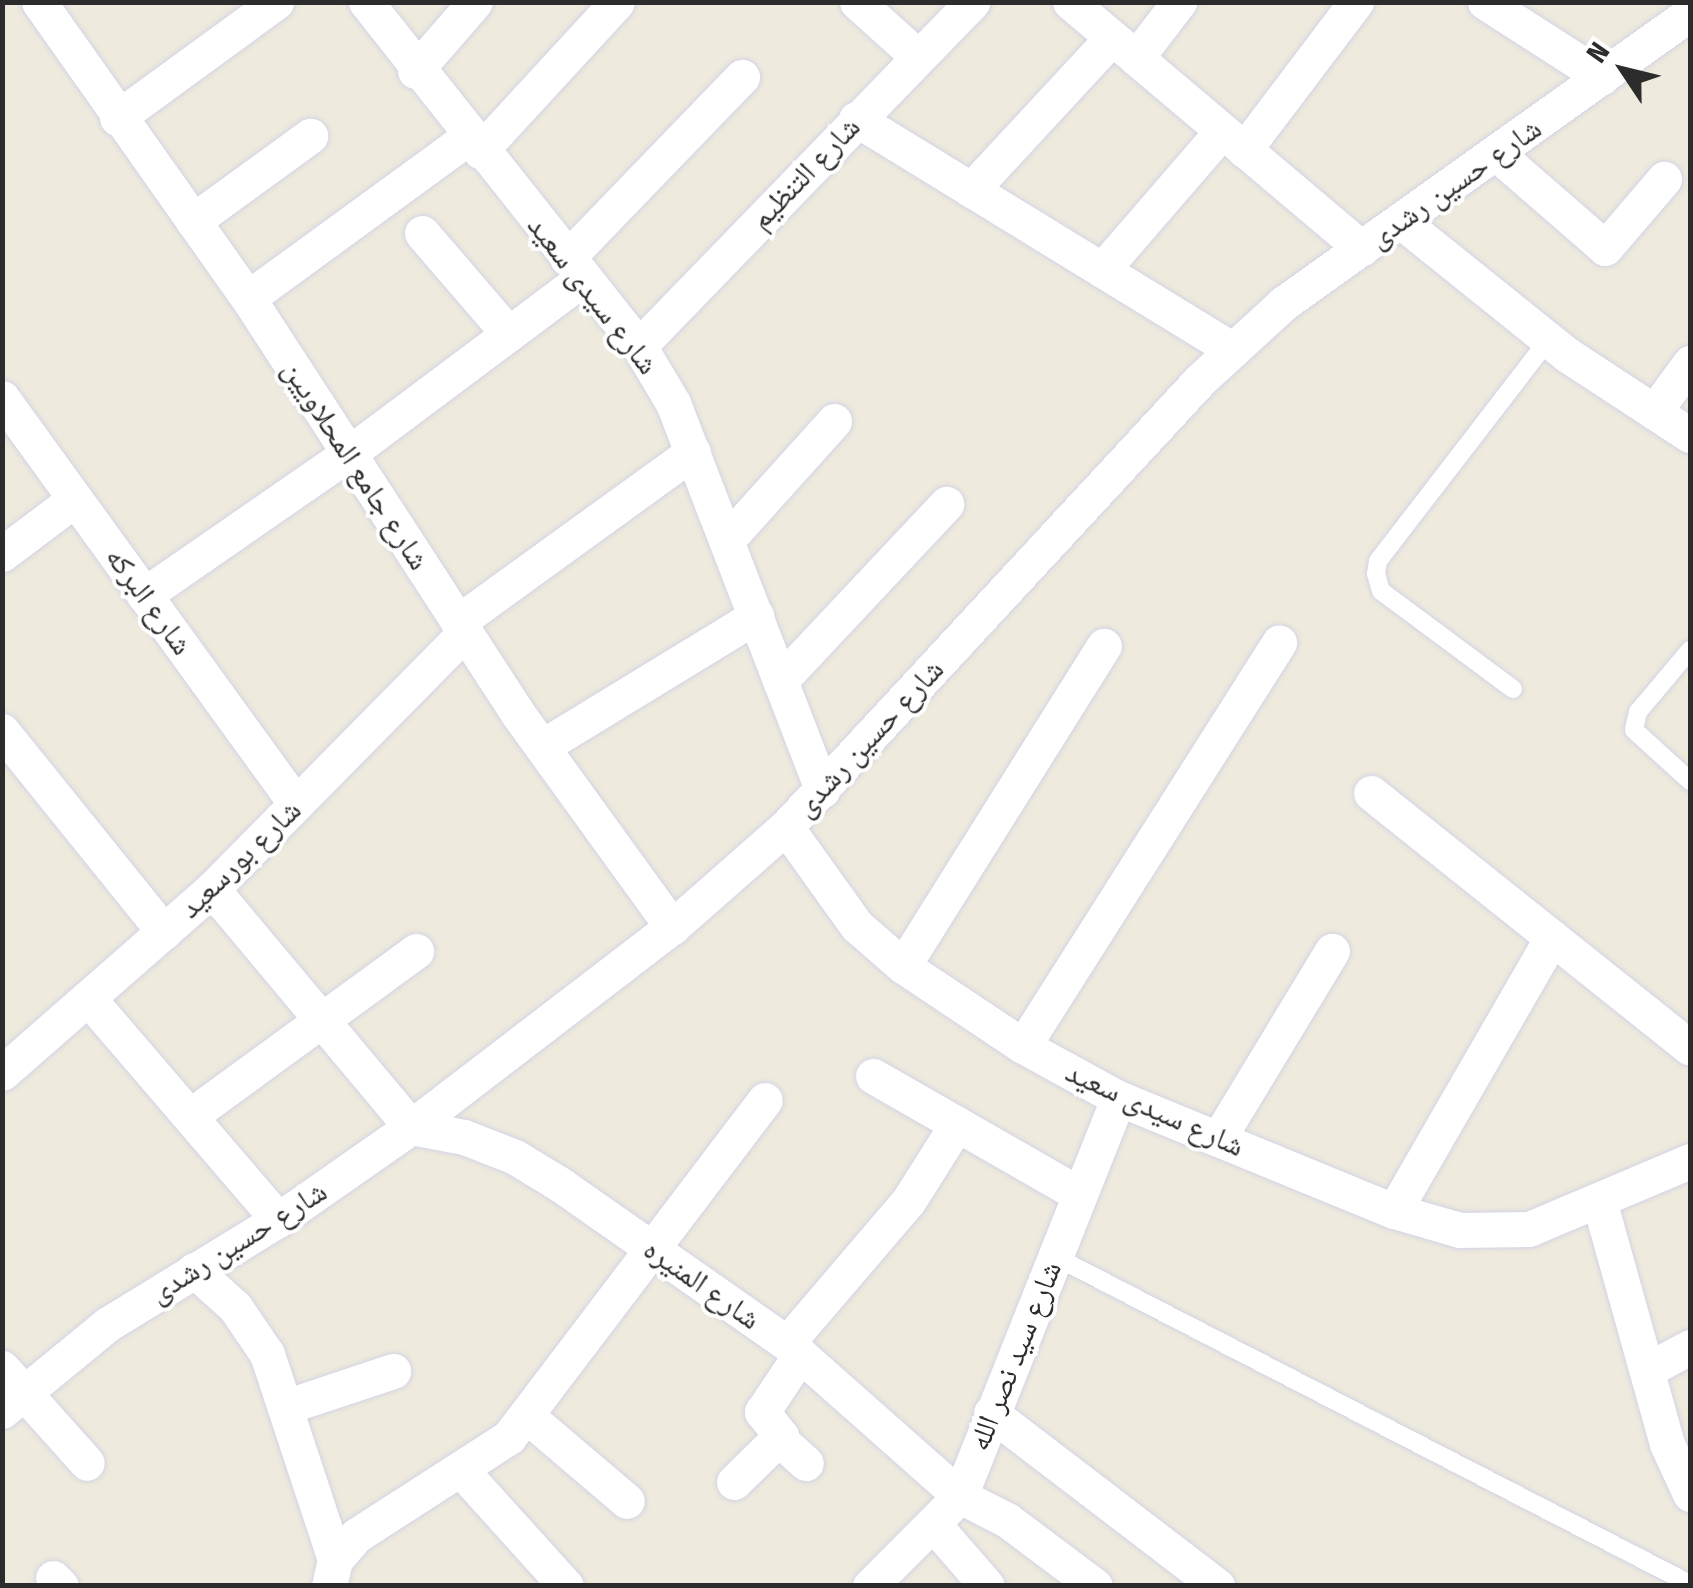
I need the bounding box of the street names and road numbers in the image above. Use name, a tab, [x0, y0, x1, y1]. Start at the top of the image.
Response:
street label: شارع التنظيم	[743, 109, 867, 237]
street label: شارع حسين رشدى	[1362, 110, 1548, 256]
street label: شارع سيدى سعيد	[520, 208, 666, 382]
street label: شارع جامع المحلاويين	[275, 353, 437, 577]
street label: شارع البركه	[98, 540, 200, 662]
street label: شارع حسين رشدى	[787, 652, 951, 824]
street label: شارع بورسعيد	[172, 792, 308, 926]
street label: شارع سيدى سعيد	[1060, 1054, 1250, 1164]
street label: شارع حسين رشدى	[143, 1173, 333, 1311]
street label: شارع المنيره	[637, 1231, 767, 1337]
street label: شارع سيد نصر الله	[961, 1256, 1069, 1456]

